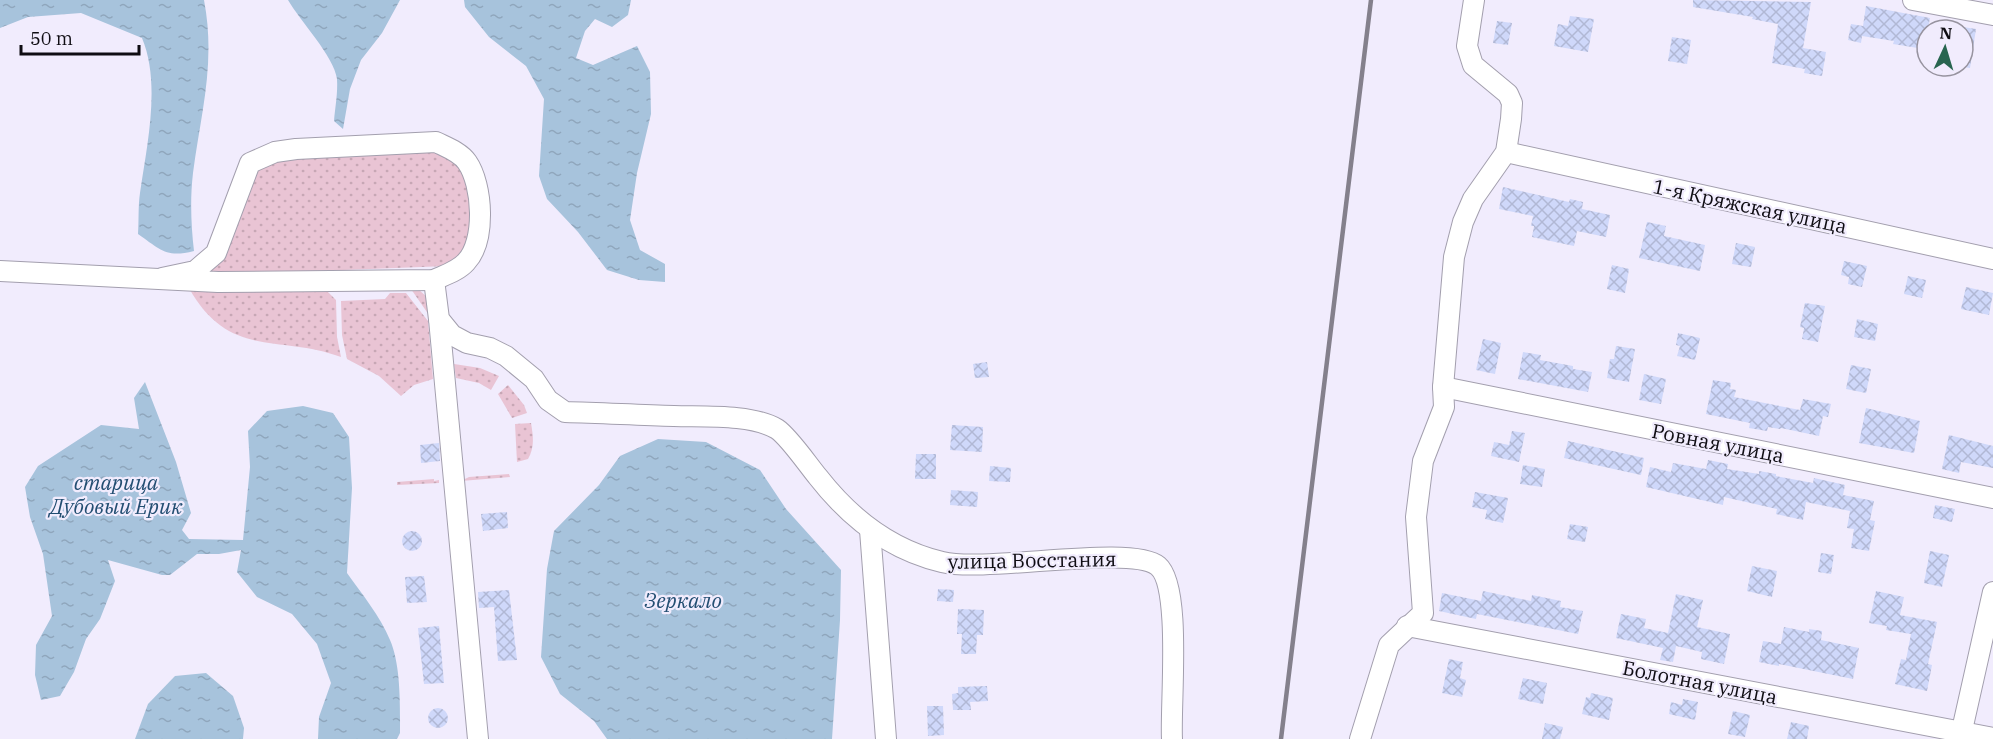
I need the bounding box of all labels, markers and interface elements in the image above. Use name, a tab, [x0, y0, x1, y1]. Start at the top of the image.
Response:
scale bar	[21, 18, 140, 56]
north arrow	[1915, 18, 1975, 78]
text: N	[1939, 23, 1953, 43]
text: 50 m	[30, 27, 73, 50]
street label: 1-я Кряжская улица	[1651, 172, 1850, 240]
street label: Ровная улица	[1650, 417, 1786, 469]
water label: старица Дубовый Ерик	[48, 468, 183, 520]
street label: улица Восстания	[947, 545, 1117, 575]
water label: Зеркало	[644, 586, 722, 614]
street label: Болотная улица	[1620, 654, 1780, 710]

